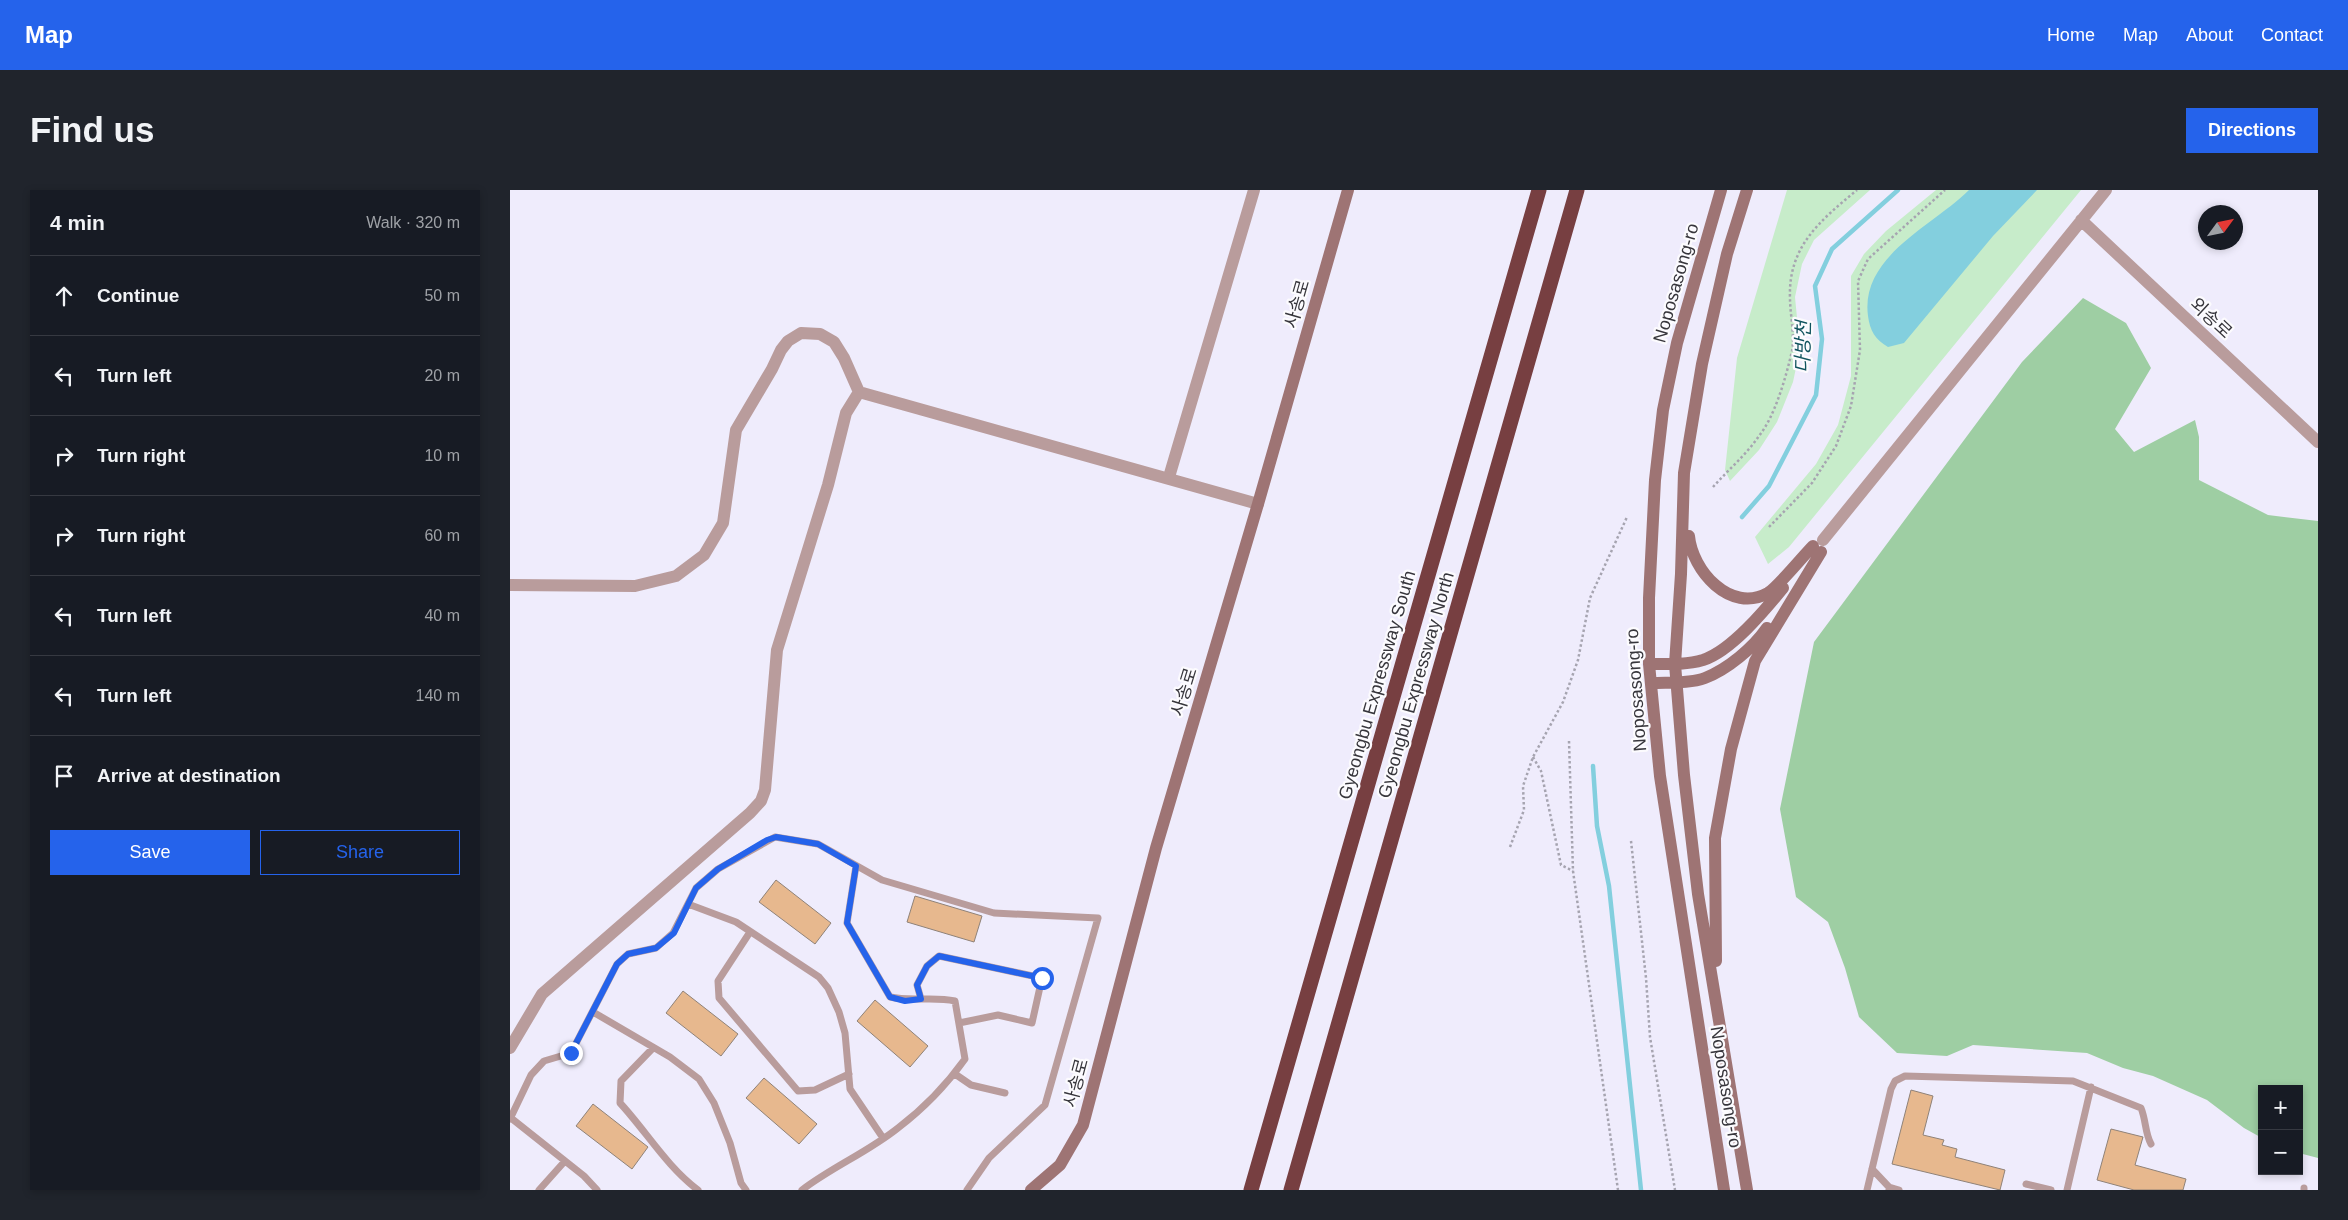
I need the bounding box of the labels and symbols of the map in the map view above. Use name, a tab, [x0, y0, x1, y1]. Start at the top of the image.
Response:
north arrow	[2198, 205, 2243, 250]
street label: Noposasong-ro	[1649, 221, 1703, 345]
street label: 사송로	[1281, 277, 1313, 331]
street label: 외송로	[2186, 294, 2236, 342]
water label: 다방천	[1792, 319, 1814, 373]
street label: Gyeongbu Expressway South	[1335, 568, 1419, 802]
street label: Gyeongbu Expressway North	[1374, 570, 1458, 800]
street label: Noposasong-ro	[1622, 628, 1650, 752]
street label: 사송로	[1167, 665, 1201, 719]
route start	[1031, 967, 1054, 990]
street label: Noposasong-ro	[1706, 1025, 1746, 1149]
route end	[560, 1042, 583, 1065]
street label: 사송로	[1060, 1056, 1092, 1110]

